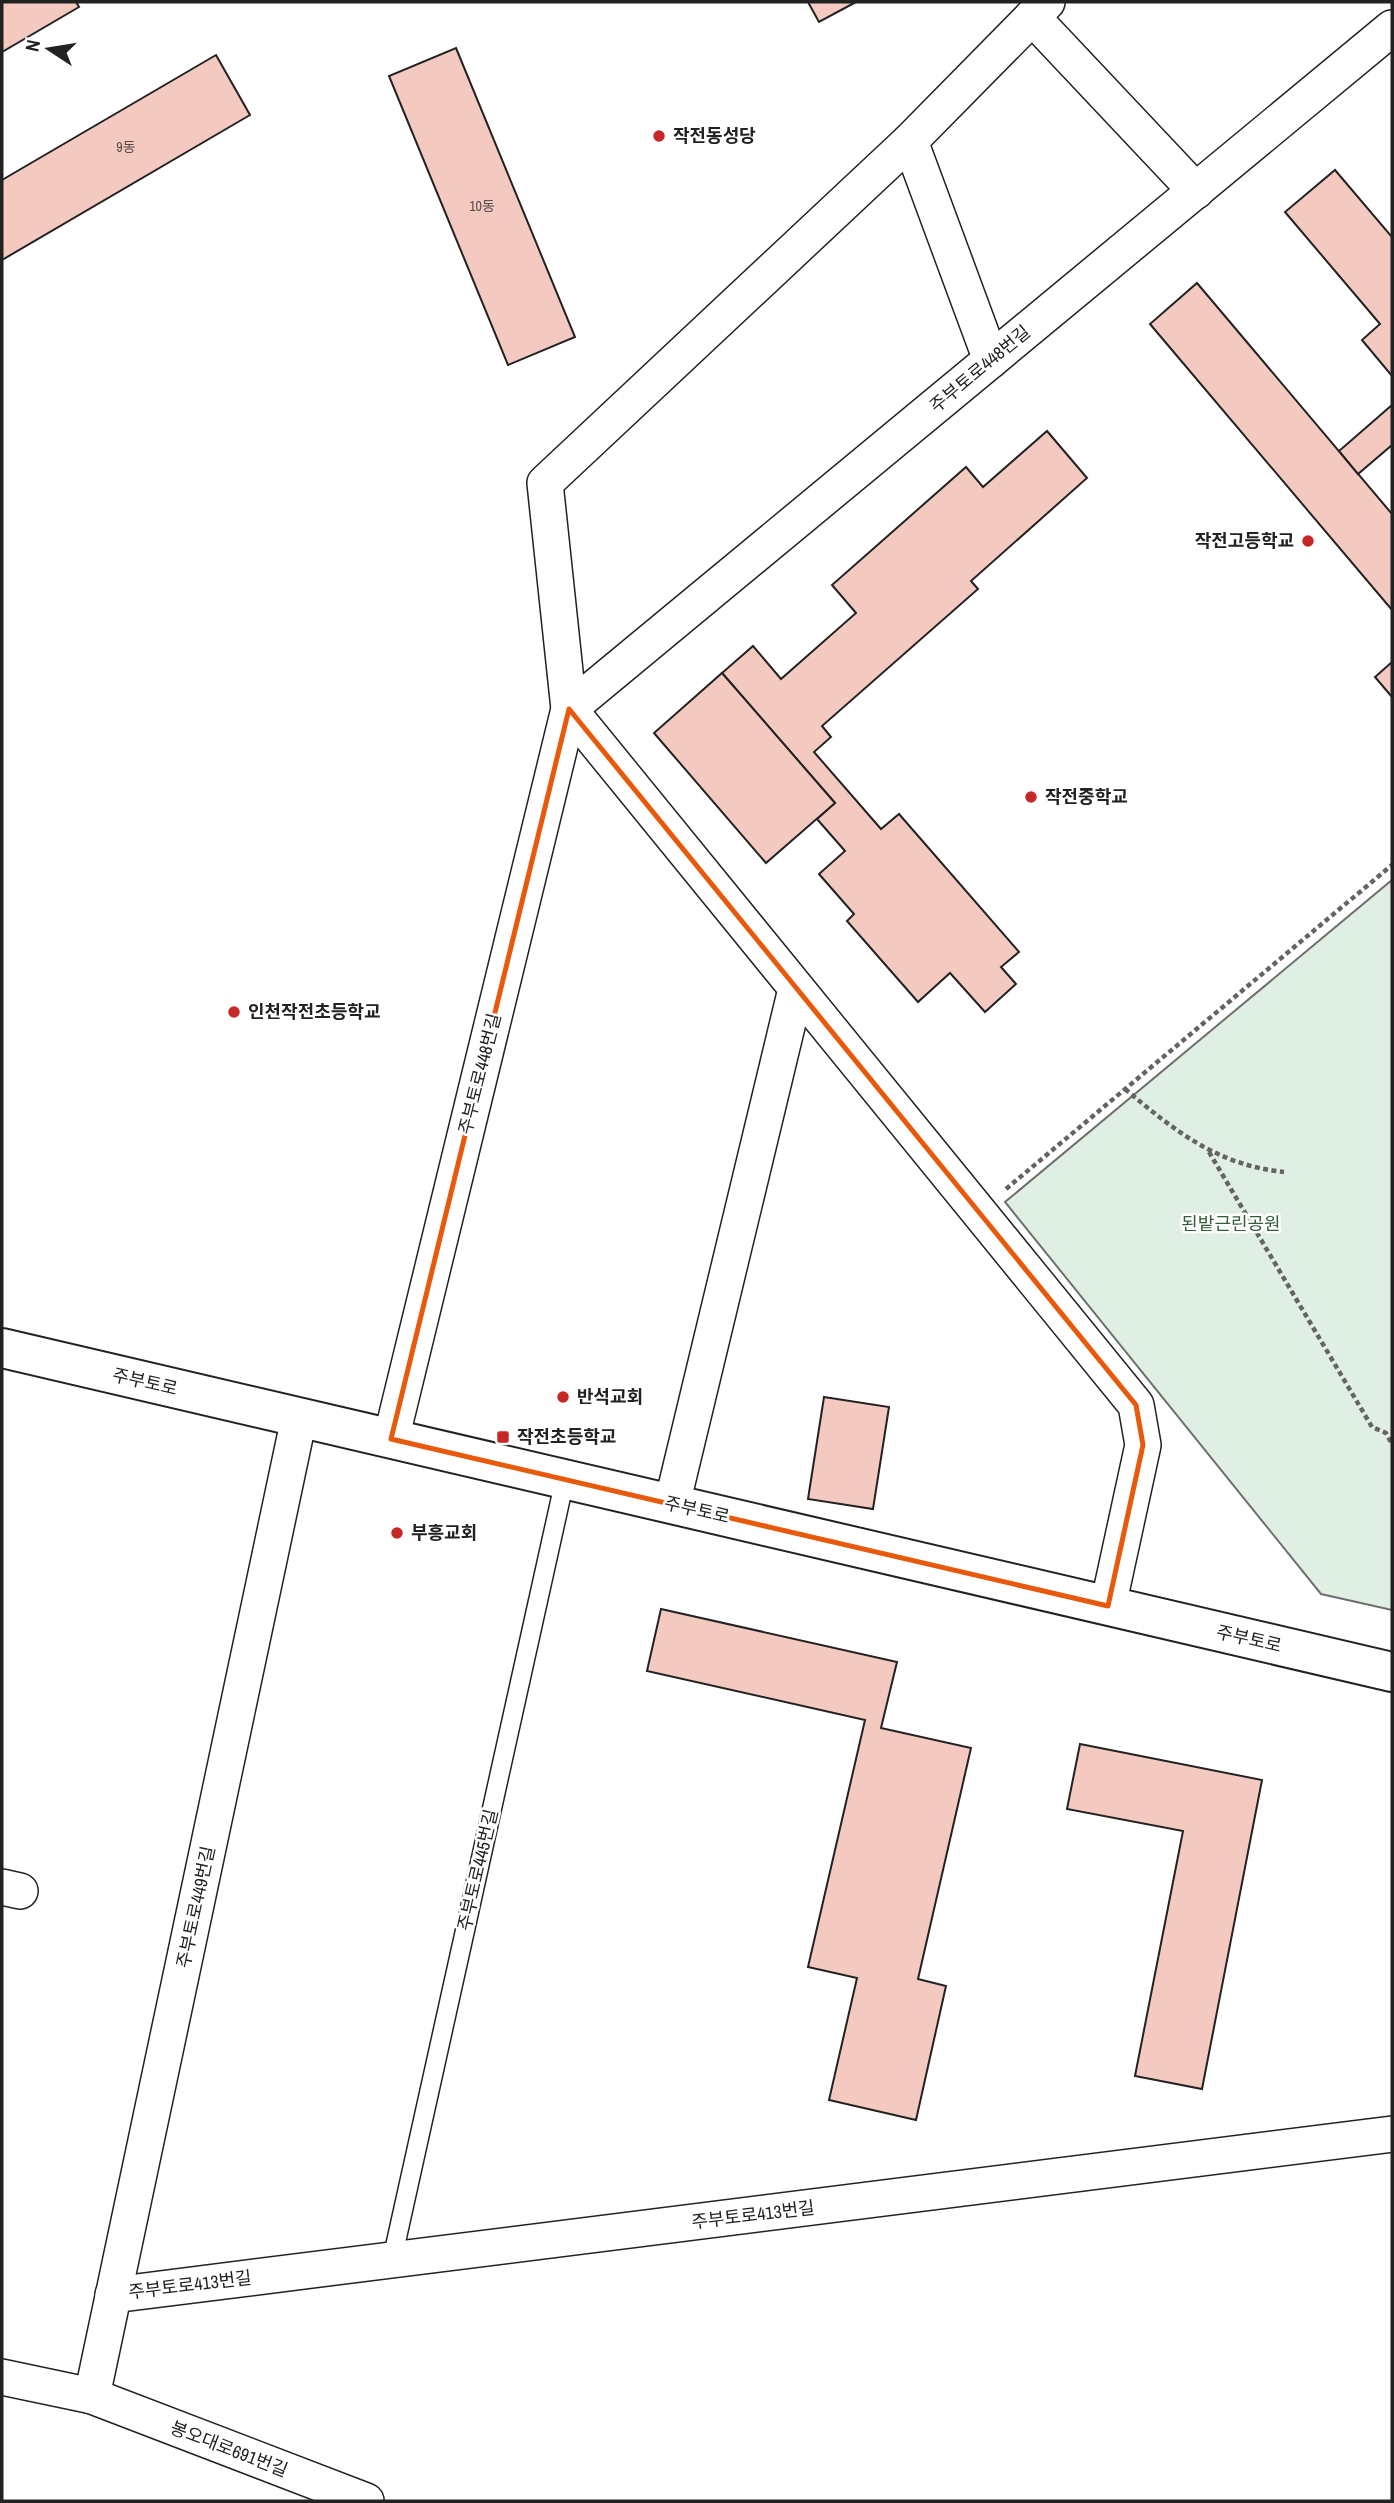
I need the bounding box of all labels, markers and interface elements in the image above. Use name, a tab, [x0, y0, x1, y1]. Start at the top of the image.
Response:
north arrow	[14, 14, 84, 84]
text: N	[18, 37, 46, 54]
place label: 작전동성당	[673, 123, 756, 148]
marker: 작전동성당	[651, 128, 667, 144]
house number: 9동	[116, 138, 136, 156]
house number: 10동	[469, 197, 495, 215]
street label: 주부토로448번길	[924, 319, 1035, 418]
place label: 작전고등학교	[1195, 528, 1294, 553]
marker: 작전고등학교	[1300, 533, 1316, 549]
place label: 작전중학교	[1045, 784, 1128, 809]
marker: 작전중학교	[1023, 789, 1039, 805]
place label: 인천작전초등학교	[248, 999, 380, 1024]
marker: 인천작전초등학교	[226, 1004, 242, 1020]
street label: 주부토로448번길	[452, 1011, 507, 1137]
park label: 된밭근린공원	[1181, 1211, 1281, 1236]
street label: 주부토로	[110, 1362, 180, 1401]
place label: 반석교회	[577, 1384, 643, 1409]
marker: 반석교회	[555, 1389, 571, 1405]
place label: 작전초등학교	[517, 1424, 616, 1449]
marker: 작전초등학교	[495, 1429, 511, 1445]
street label: 주부토로	[662, 1490, 732, 1529]
place label: 부흥교회	[411, 1520, 477, 1545]
marker: 부흥교회	[389, 1525, 405, 1541]
street label: 주부토로	[1214, 1619, 1284, 1658]
street label: 주부토로445번길	[451, 1807, 504, 1933]
street label: 주부토로449번길	[170, 1844, 221, 1970]
street label: 주부토로413번길	[690, 2195, 816, 2234]
street label: 주부토로413번길	[127, 2265, 253, 2304]
street label: 봉오대로691번길	[167, 2415, 292, 2482]

